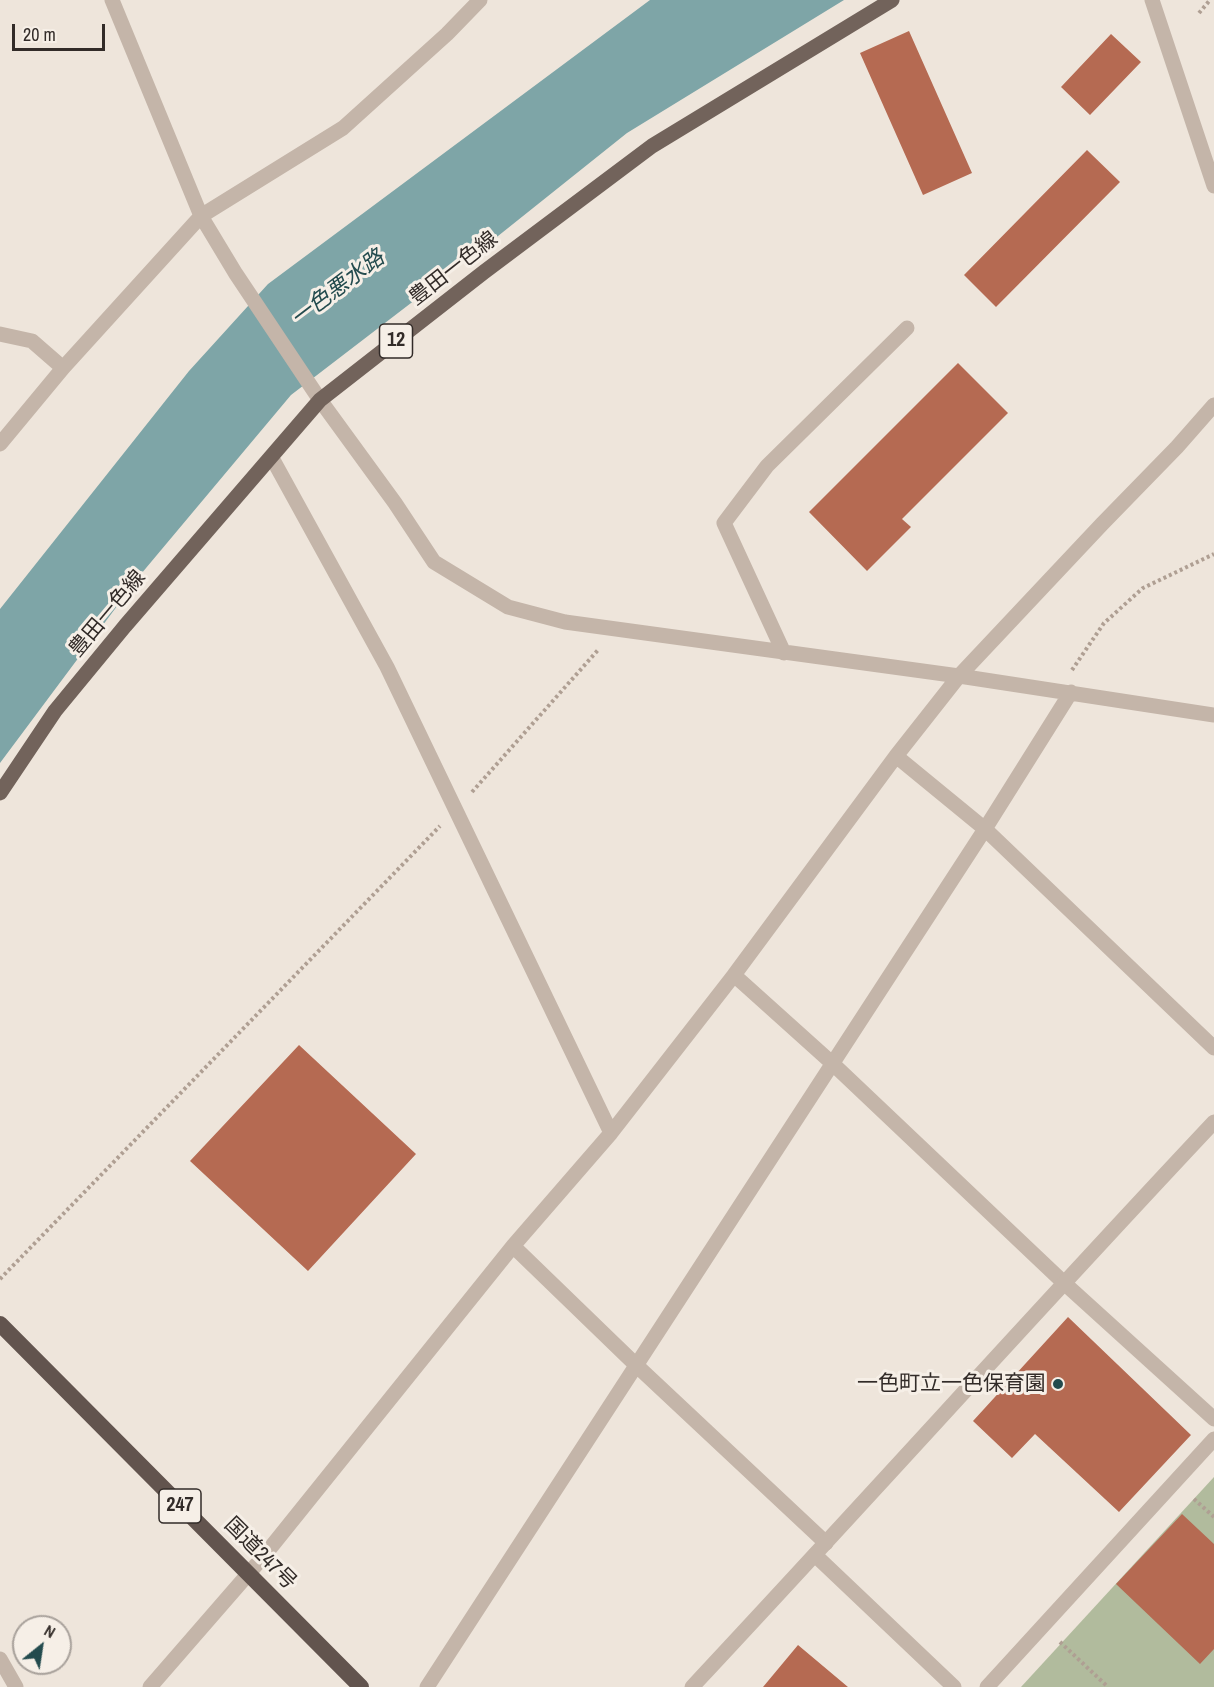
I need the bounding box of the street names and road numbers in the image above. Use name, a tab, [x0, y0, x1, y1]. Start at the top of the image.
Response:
street label: 豊田一色線	[405, 227, 503, 311]
road number: 12	[380, 324, 412, 358]
street label: 豊田一色線	[65, 566, 151, 662]
road number: 247	[159, 1489, 201, 1523]
street label: 国道247号	[219, 1513, 301, 1595]

